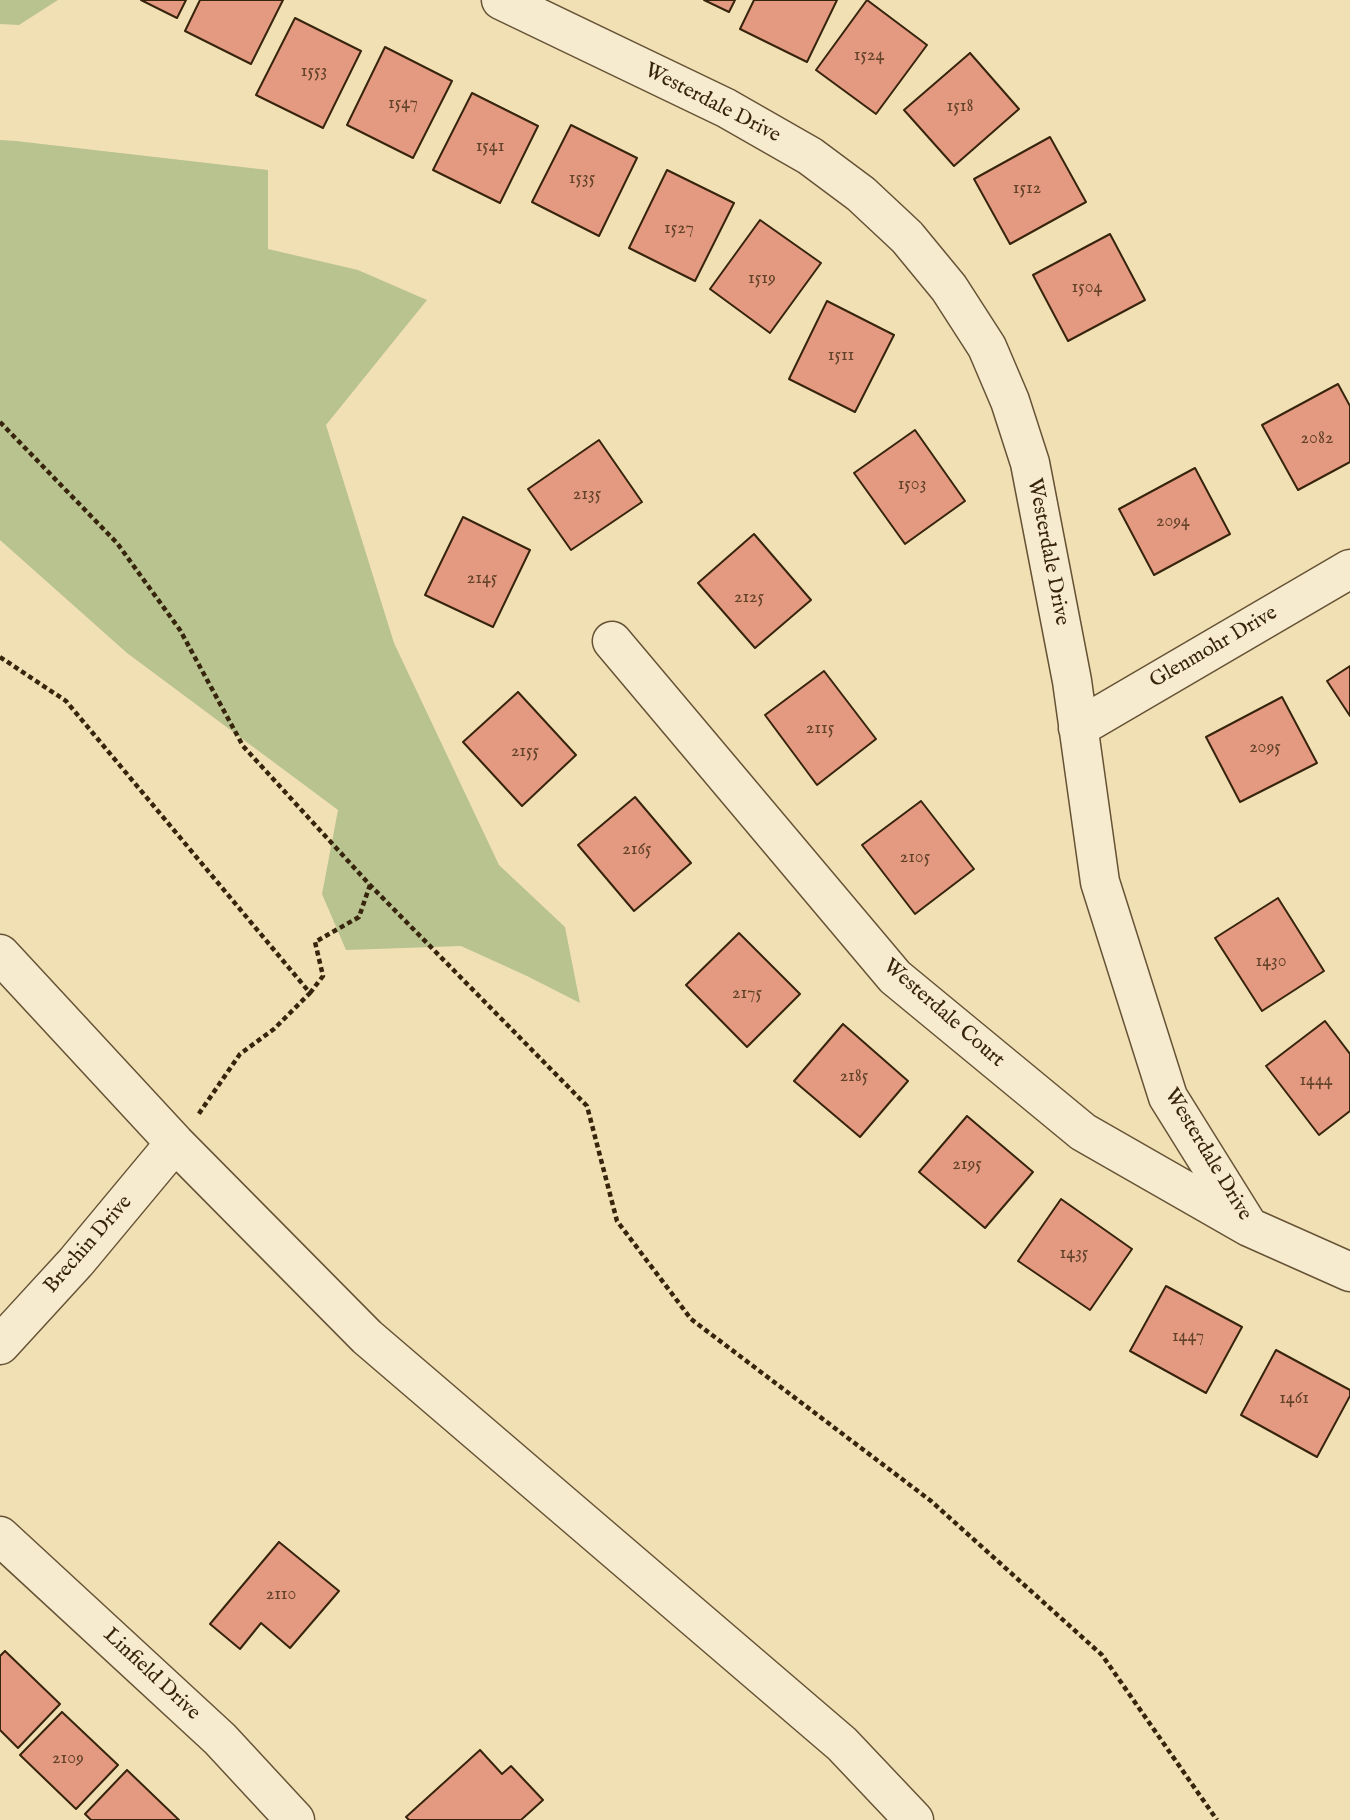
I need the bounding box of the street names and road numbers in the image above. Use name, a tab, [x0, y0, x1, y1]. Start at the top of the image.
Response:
street label: Westerdale Drive	[640, 59, 784, 149]
street label: Westerdale Drive	[1020, 476, 1074, 628]
street label: Glenmohr Drive	[1146, 601, 1282, 695]
street label: Westerdale Court	[877, 954, 1009, 1074]
street label: Westerdale Drive	[1158, 1084, 1256, 1226]
street label: Brechin Drive	[40, 1191, 138, 1299]
street label: Linfield Drive	[97, 1624, 205, 1726]

